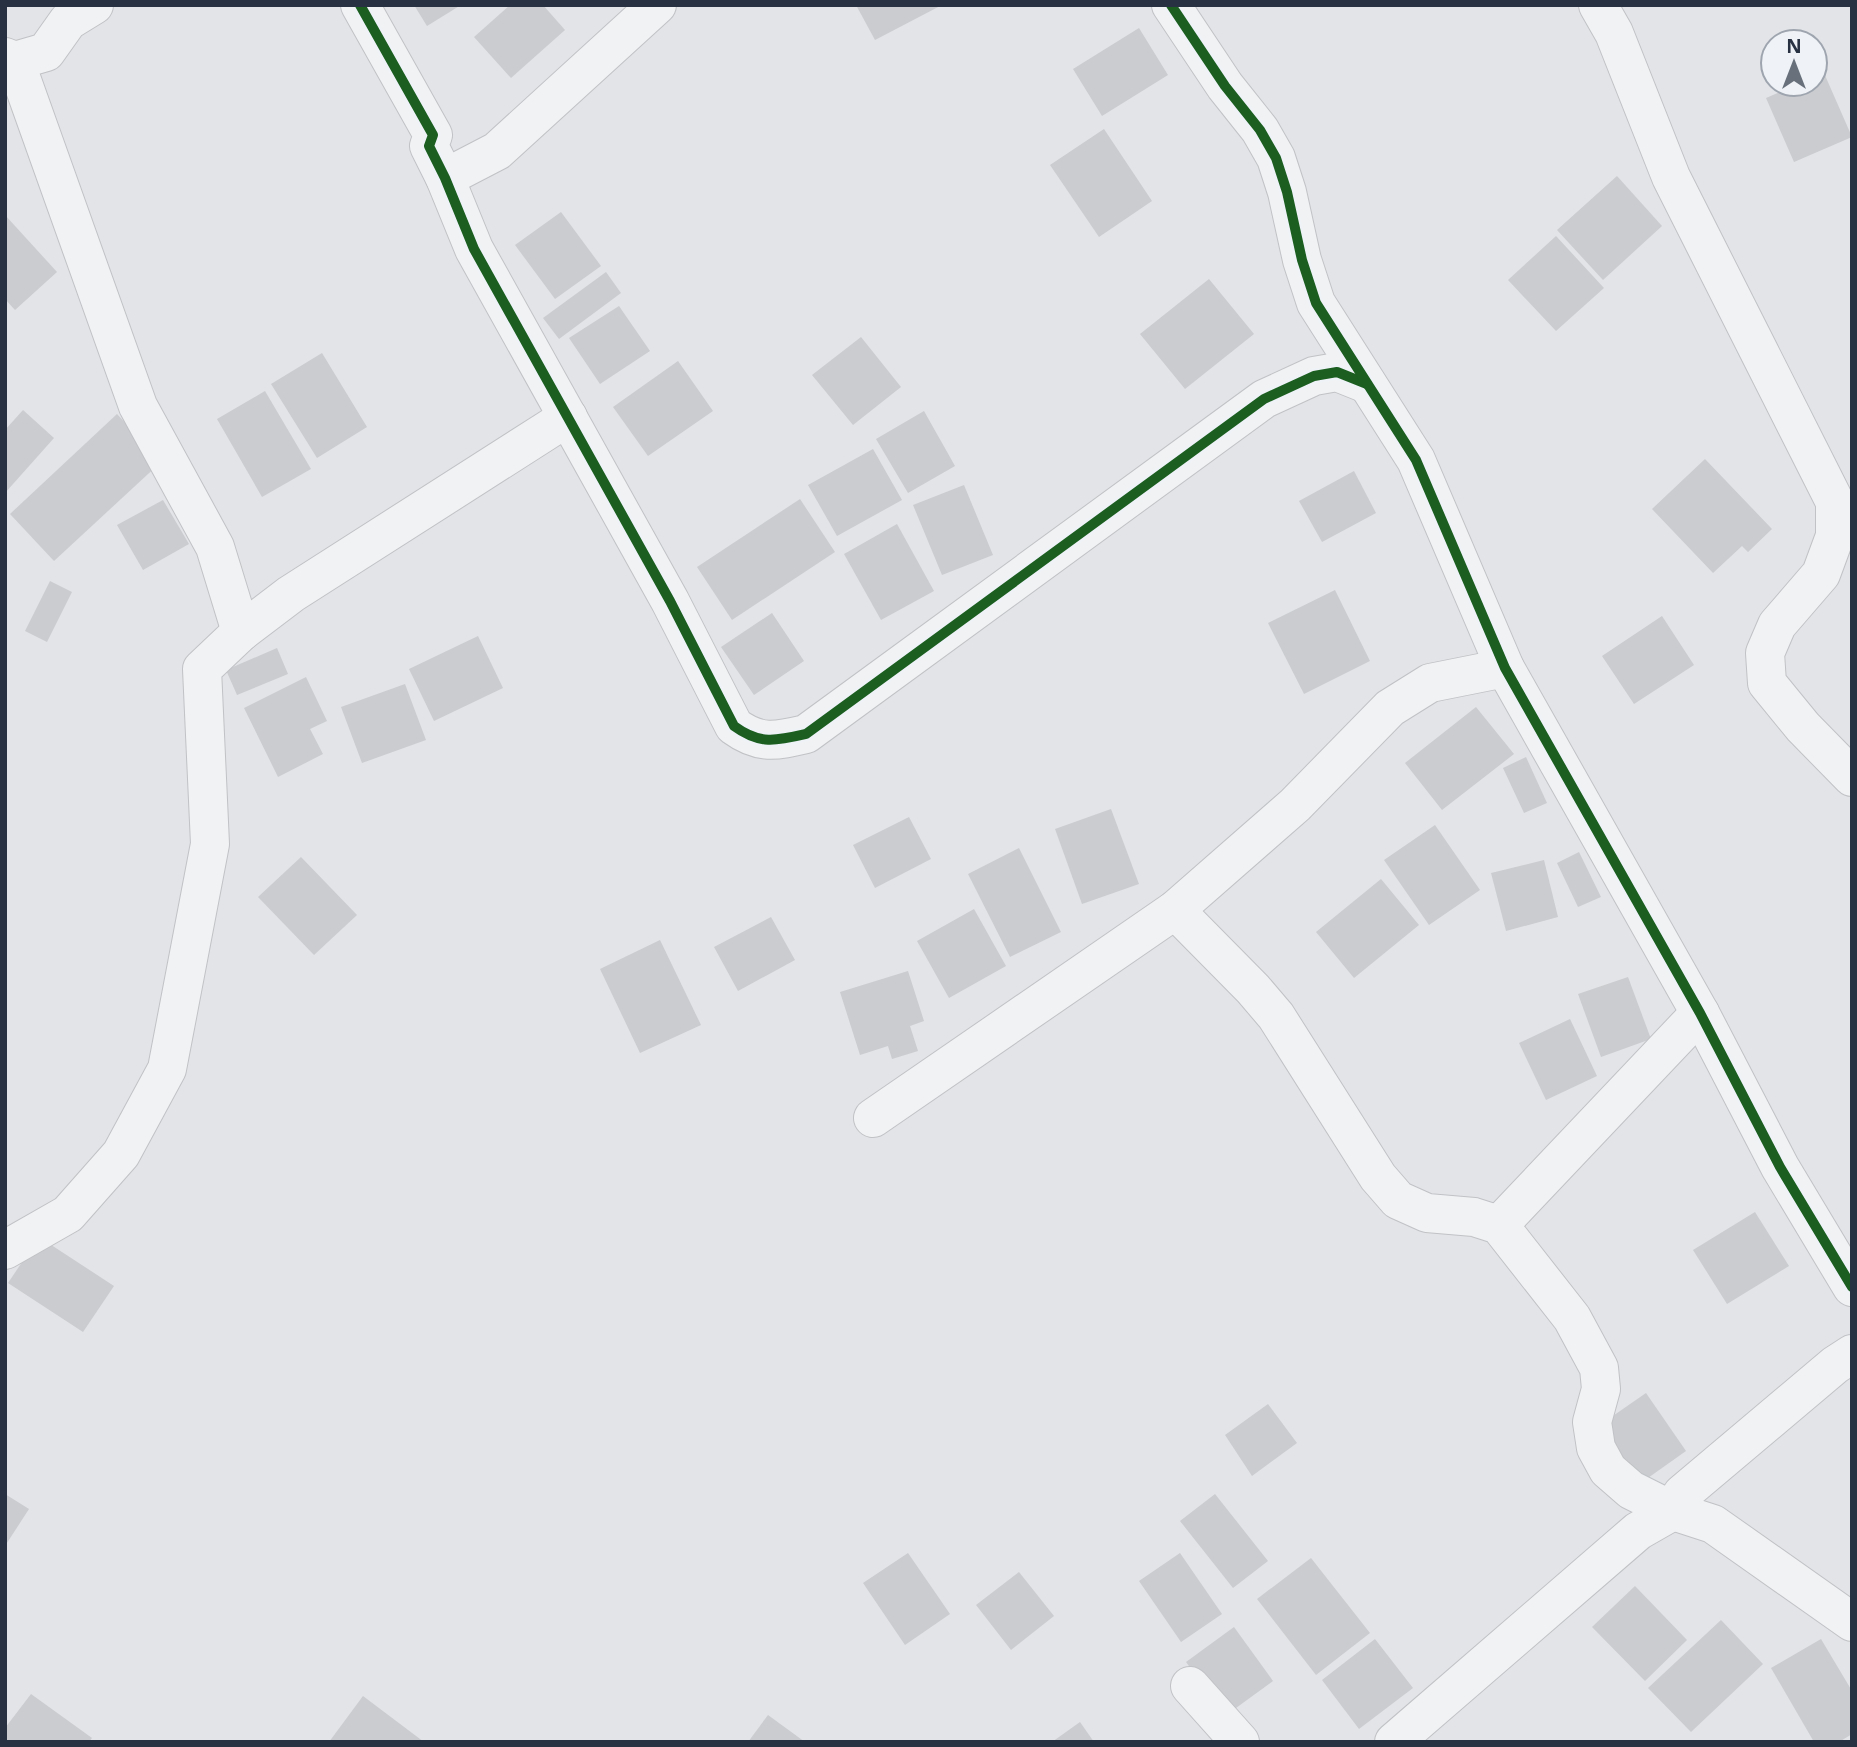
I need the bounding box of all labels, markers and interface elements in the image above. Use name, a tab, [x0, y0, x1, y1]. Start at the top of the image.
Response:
north arrow	[1759, 28, 1829, 98]
text: N	[1786, 33, 1802, 59]

